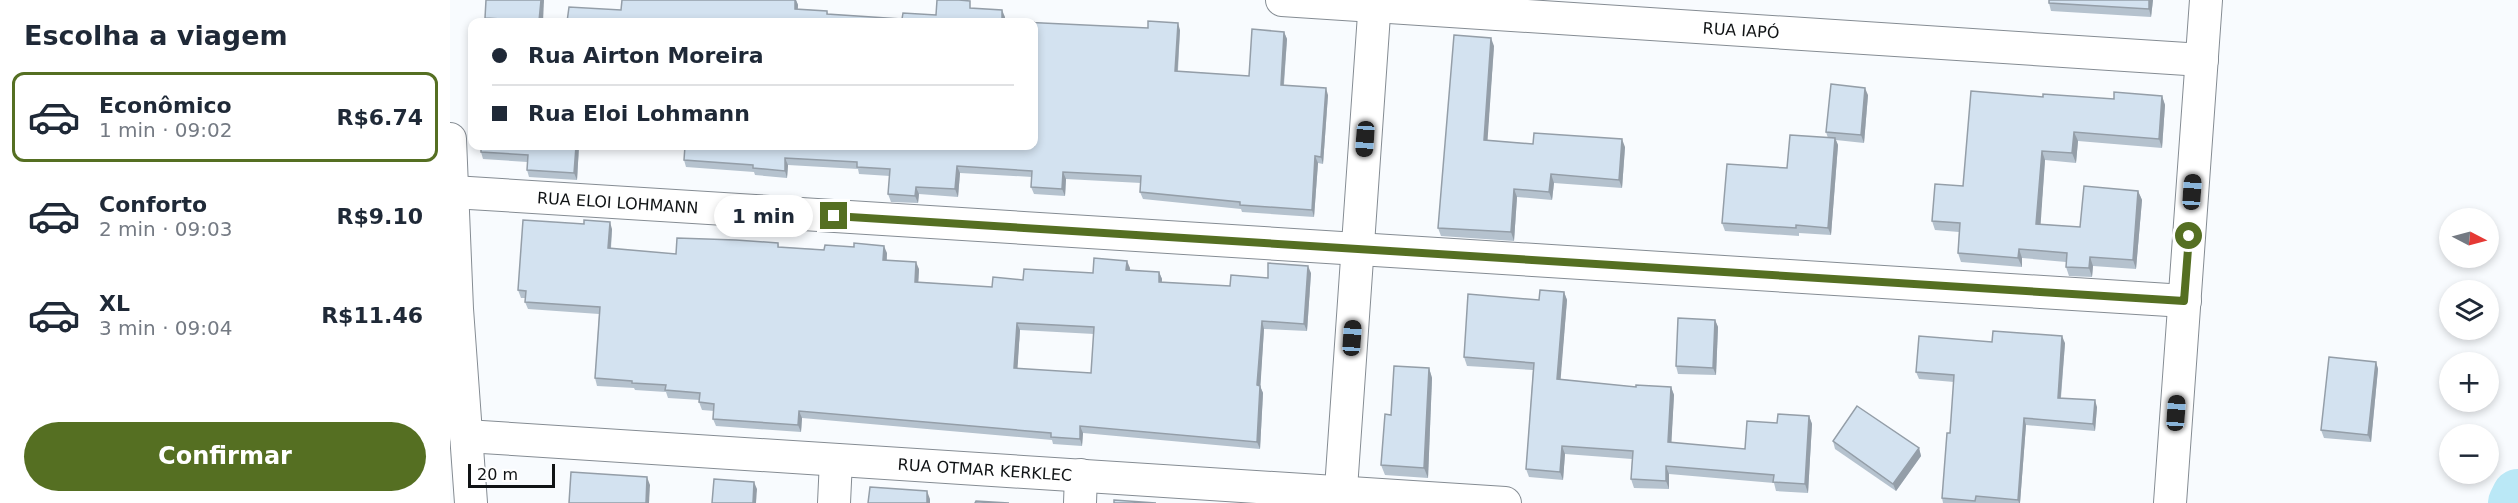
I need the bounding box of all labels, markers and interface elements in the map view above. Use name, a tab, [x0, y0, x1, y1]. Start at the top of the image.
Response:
street label: RUA IAPÓ	[1702, 18, 1780, 42]
text: Escolha a viagem	[24, 20, 288, 51]
text: Rua Airton Moreira	[528, 43, 764, 68]
icon: car	[27, 90, 81, 144]
text: Econômico	[99, 93, 232, 118]
text: Rua Eloi Lohmann	[528, 101, 750, 126]
text: R$6.74	[336, 105, 423, 130]
text: 1 min · 09:02	[99, 118, 233, 142]
car	[1355, 120, 1375, 158]
car	[2182, 173, 2202, 211]
street label: RUA ELOI LOHMANN	[537, 188, 699, 217]
icon: car	[27, 189, 81, 243]
text: Conforto	[99, 192, 207, 217]
callout: 1 min	[714, 195, 813, 237]
route end	[820, 202, 847, 229]
text: R$9.10	[336, 204, 423, 229]
text: 1 min	[732, 204, 795, 228]
north arrow	[2439, 208, 2499, 268]
map controls	[2439, 208, 2499, 484]
text: 2 min · 09:03	[99, 217, 233, 241]
route start	[2175, 222, 2202, 249]
button: layers	[2439, 280, 2499, 340]
icon: car	[27, 288, 81, 342]
text: XL	[99, 291, 130, 316]
text: R$11.46	[321, 303, 423, 328]
text: 3 min · 09:04	[99, 316, 233, 340]
car	[1342, 319, 1362, 357]
button: +	[2439, 352, 2499, 412]
car	[2166, 394, 2186, 432]
button: Confirmar	[24, 422, 426, 491]
button: −	[2439, 424, 2499, 484]
street label: RUA OTMAR KERKLEC	[897, 454, 1073, 485]
scale bar	[468, 461, 555, 488]
text: 20 m	[477, 465, 518, 484]

